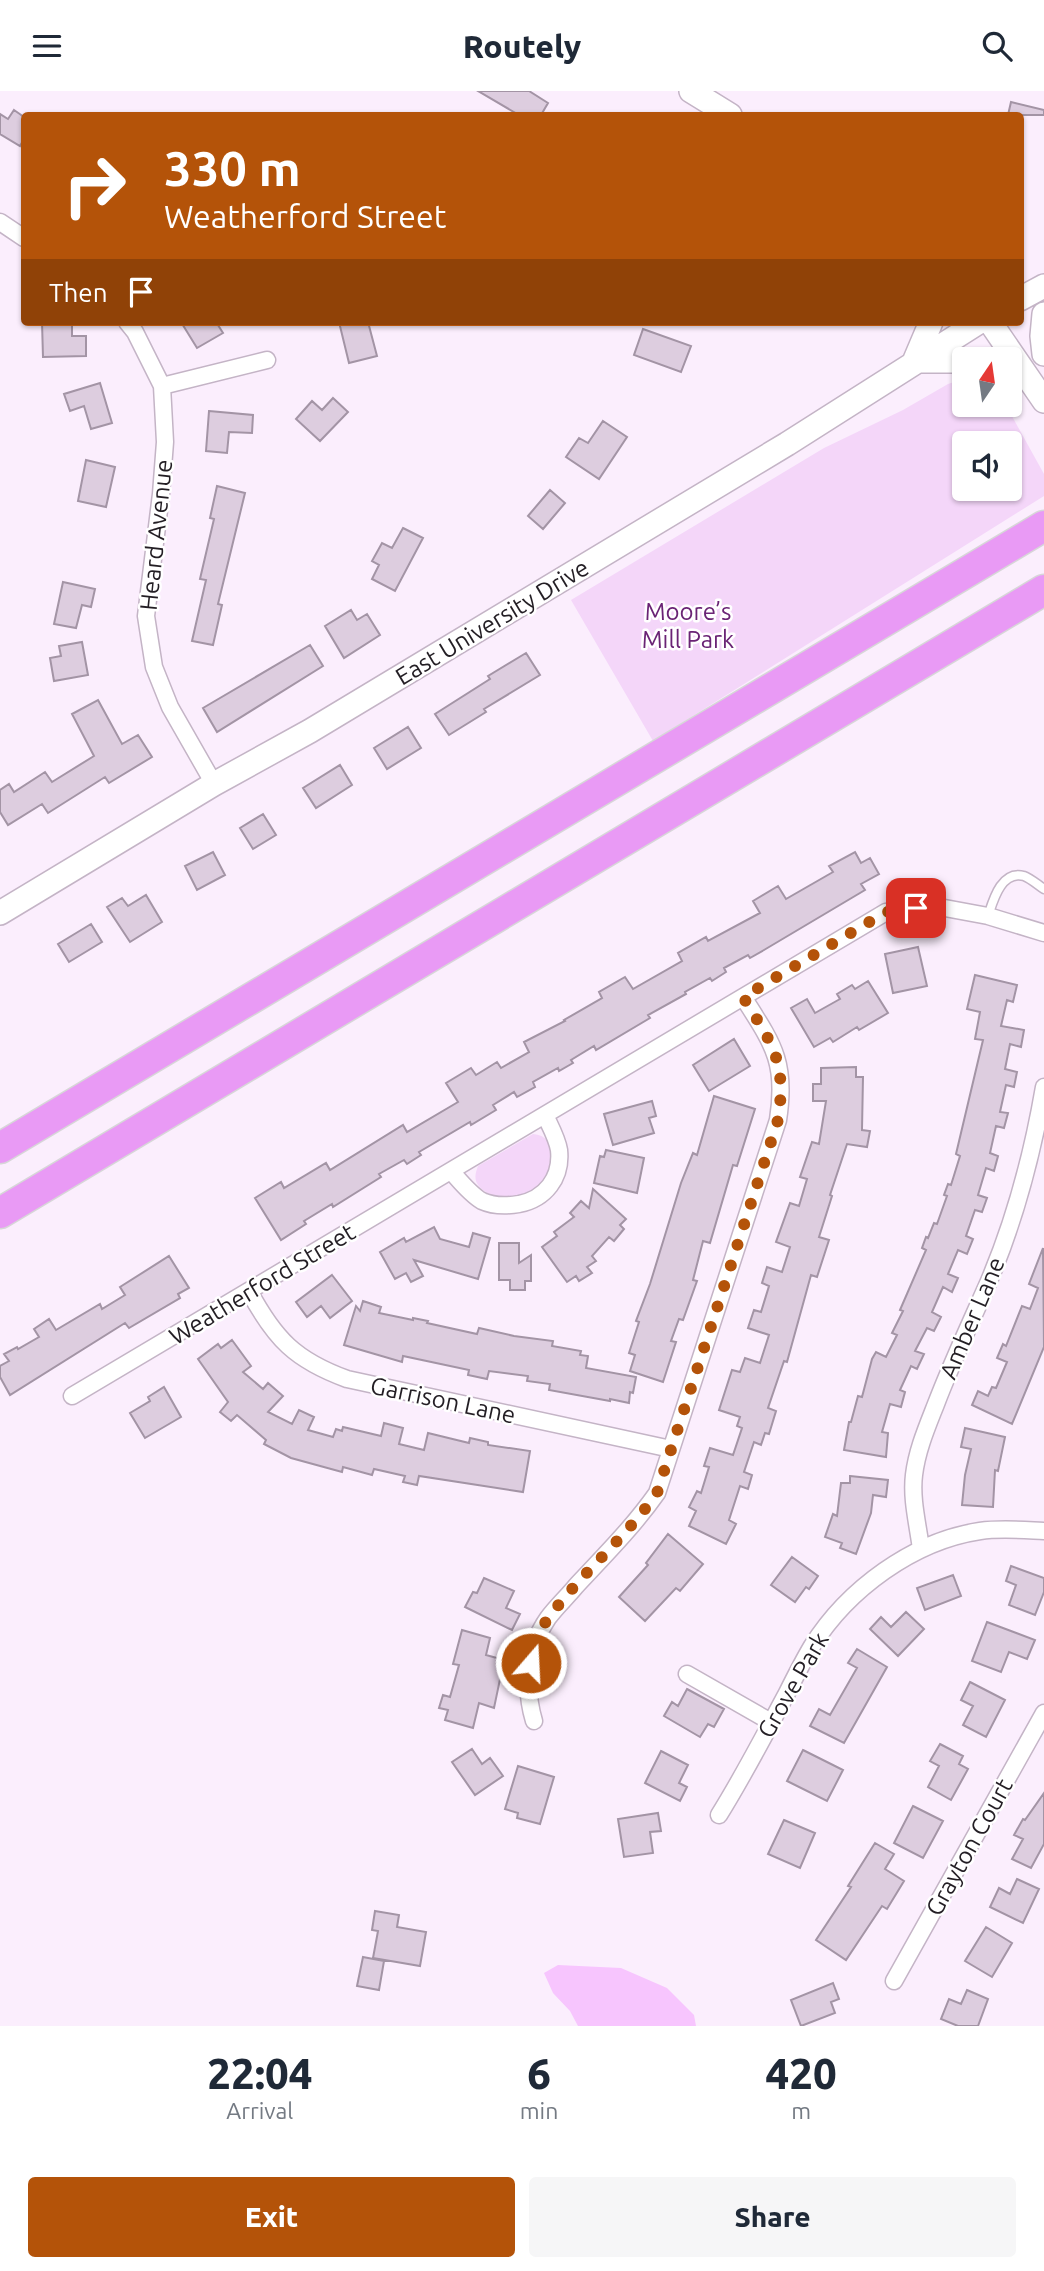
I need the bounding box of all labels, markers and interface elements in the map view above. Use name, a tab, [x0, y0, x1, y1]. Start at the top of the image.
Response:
icon: menu	[28, 27, 66, 65]
icon: search	[978, 27, 1016, 65]
text: Routely	[463, 28, 581, 64]
icon: right	[49, 140, 140, 231]
text: 330 m	[164, 140, 301, 195]
text: Weatherford Street	[164, 198, 446, 234]
icon: arrive	[122, 273, 160, 311]
text: Then	[49, 278, 108, 307]
north arrow	[952, 347, 1022, 417]
map controls	[952, 347, 1022, 501]
button: sound	[952, 431, 1022, 501]
street label: Heard Avenue	[135, 458, 177, 612]
street label: East University Drive	[391, 554, 593, 690]
park label: Moore’s Mill Park	[642, 598, 734, 653]
pin	[886, 878, 946, 938]
icon: arrive	[897, 889, 935, 927]
street label: Weatherford Street	[164, 1218, 360, 1350]
street label: Amber Lane	[934, 1253, 1010, 1383]
street label: Garrison Lane	[368, 1371, 518, 1429]
position arrow	[494, 1626, 568, 1700]
street label: Grove Park	[752, 1628, 834, 1742]
street label: Grayton Court	[920, 1773, 1018, 1920]
text: 22:04	[207, 2050, 312, 2097]
text: 6	[527, 2050, 551, 2097]
text: 420	[766, 2050, 837, 2097]
text: Arrival	[226, 2098, 293, 2123]
text: min	[520, 2098, 558, 2123]
text: m	[791, 2098, 811, 2123]
button: Exit	[28, 2177, 515, 2257]
button: Share	[529, 2177, 1016, 2257]

